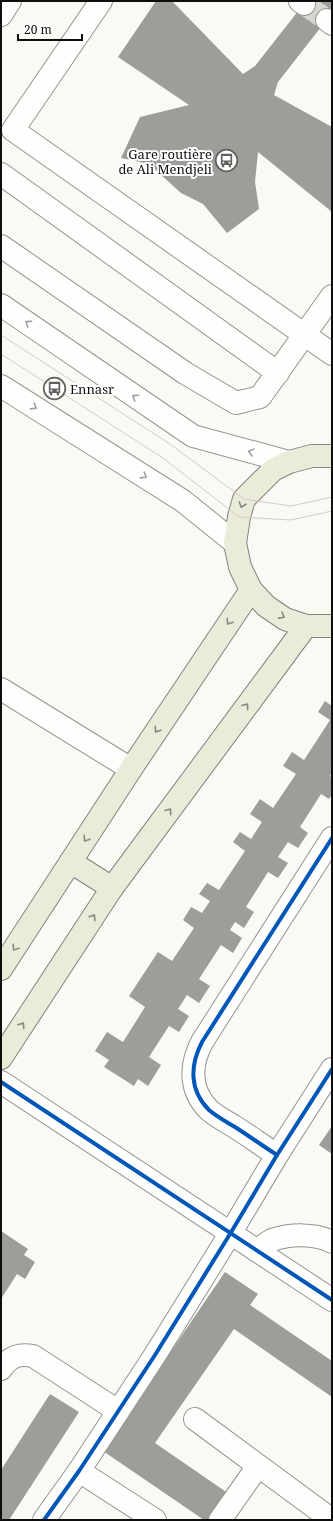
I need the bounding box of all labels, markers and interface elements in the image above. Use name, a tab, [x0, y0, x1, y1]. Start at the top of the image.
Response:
scale bar	[18, 16, 82, 42]
text: 20 m	[24, 21, 52, 38]
place label: Gare routière de Ali Mendjeli	[118, 145, 212, 178]
bus stop icon: Gare routière de Ali Mendjeli	[214, 148, 240, 174]
one-way arrow	[25, 320, 32, 328]
bus stop icon: Ennasr	[42, 376, 68, 402]
place label: Ennasr	[70, 380, 114, 398]
one-way arrow	[132, 394, 139, 402]
one-way arrow	[30, 402, 37, 409]
one-way arrow	[248, 448, 254, 456]
one-way arrow	[140, 472, 147, 479]
one-way arrow	[239, 501, 247, 508]
one-way arrow	[278, 612, 285, 619]
one-way arrow	[226, 618, 234, 625]
one-way arrow	[242, 704, 249, 711]
one-way arrow	[154, 726, 162, 733]
one-way arrow	[164, 808, 172, 815]
one-way arrow	[83, 835, 91, 842]
one-way arrow	[89, 914, 96, 921]
one-way arrow	[12, 944, 20, 951]
one-way arrow	[17, 1023, 24, 1030]

